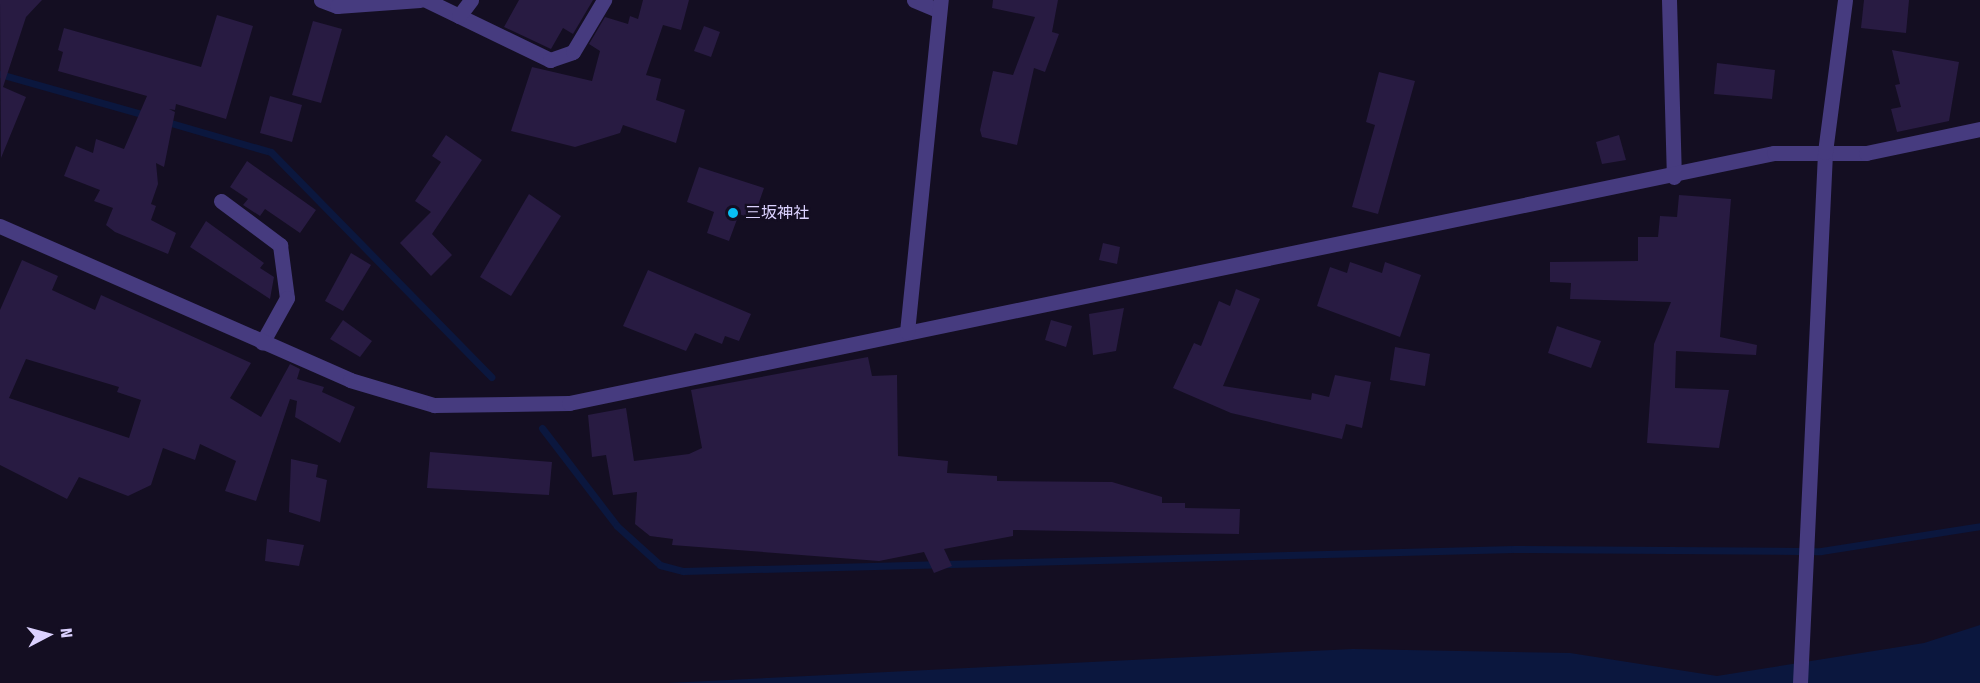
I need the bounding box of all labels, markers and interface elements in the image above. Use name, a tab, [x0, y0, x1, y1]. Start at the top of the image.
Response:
place label: 三坂神社	[745, 203, 809, 223]
marker: 三坂神社	[726, 206, 740, 220]
north arrow	[18, 605, 78, 665]
text: N	[56, 627, 76, 639]

